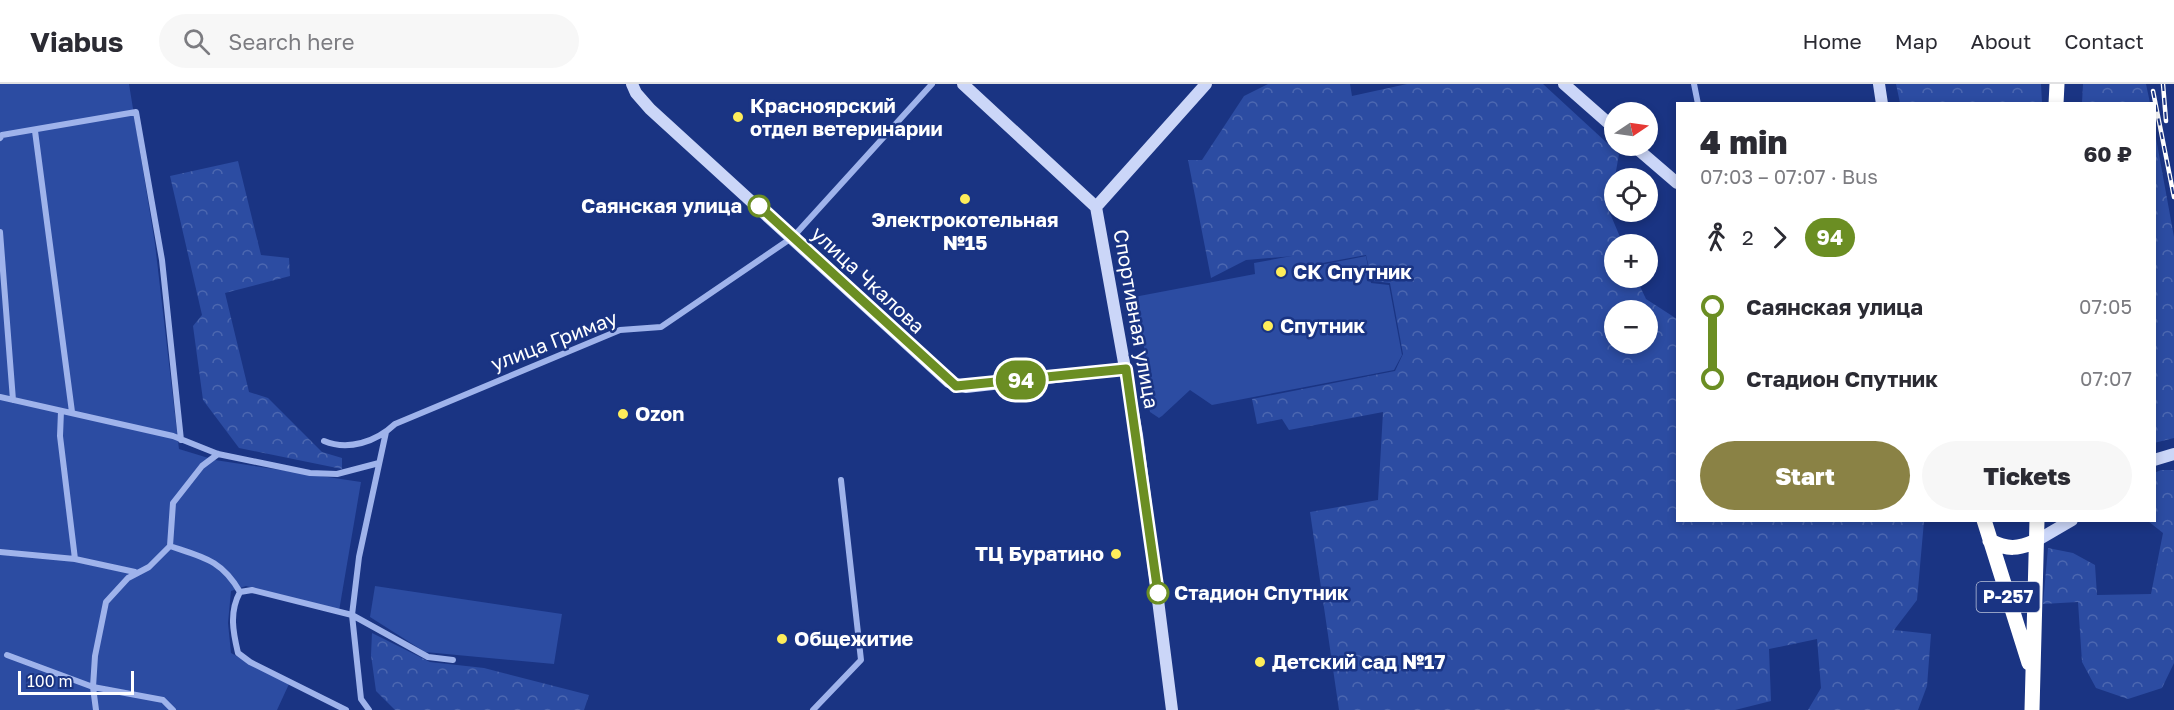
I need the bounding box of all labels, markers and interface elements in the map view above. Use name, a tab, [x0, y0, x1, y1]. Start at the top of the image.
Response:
search box	[159, 14, 579, 68]
text: Viabus	[30, 25, 123, 58]
icon: search	[180, 25, 213, 58]
text: Search here	[228, 28, 354, 55]
text: Home	[1802, 28, 1862, 54]
text: Map	[1895, 28, 1938, 54]
text: About	[1971, 28, 2031, 54]
text: Contact	[2064, 28, 2144, 54]
place label: Красноярский отдел ветеринарии	[750, 93, 943, 140]
north arrow	[1604, 102, 1658, 156]
map controls	[1604, 102, 1658, 354]
marker: Красноярский отдел ветеринарии	[731, 110, 745, 124]
text: 4 min	[1700, 122, 1787, 161]
text: 60 ₽	[2083, 140, 2132, 167]
text: 07:03 – 07:07 · Bus	[1700, 164, 1878, 188]
button: locate	[1604, 168, 1658, 222]
marker: Электрокотельная №15	[958, 192, 972, 206]
place label: Саянская улица	[581, 193, 742, 217]
marker: Саянская улица	[748, 195, 770, 217]
place label: Электрокотельная №15	[872, 207, 1058, 254]
street label: улица Чкалова	[807, 221, 930, 338]
icon: walk	[1700, 221, 1733, 254]
icon: forward	[1763, 221, 1796, 254]
text: 94	[1817, 224, 1843, 250]
text: 2	[1742, 225, 1754, 249]
street label: Спортивная улица	[1109, 227, 1165, 410]
button: +	[1604, 234, 1658, 288]
place label: СК Спутник	[1293, 259, 1412, 283]
marker: СК Спутник	[1274, 265, 1288, 279]
text: Саянская улица	[1746, 293, 1923, 320]
text: 07:05	[2079, 294, 2132, 318]
button: −	[1604, 300, 1658, 354]
street label: улица Гримау	[487, 305, 620, 375]
place label: Спутник	[1280, 313, 1365, 337]
marker: Спутник	[1261, 319, 1275, 333]
line badge: 94	[994, 360, 1048, 400]
text: Стадион Спутник	[1746, 365, 1938, 392]
text: 07:07	[2080, 366, 2132, 390]
text: 94	[1008, 367, 1034, 393]
place label: Ozon	[635, 401, 684, 425]
marker: Ozon	[616, 407, 630, 421]
button: Start	[1700, 441, 1910, 510]
button: Tickets	[1922, 441, 2132, 510]
place label: ТЦ Буратино	[975, 541, 1104, 565]
marker: ТЦ Буратино	[1109, 547, 1123, 561]
place label: Стадион Спутник	[1174, 580, 1349, 604]
marker: Стадион Спутник	[1147, 582, 1169, 604]
road number: Р-257	[1976, 582, 2040, 612]
place label: Общежитие	[794, 626, 914, 650]
marker: Общежитие	[775, 632, 789, 646]
place label: Детский сад №17	[1272, 649, 1445, 673]
marker: Детский сад №17	[1253, 655, 1267, 669]
scale bar	[18, 668, 134, 696]
text: 100 m	[27, 671, 73, 691]

